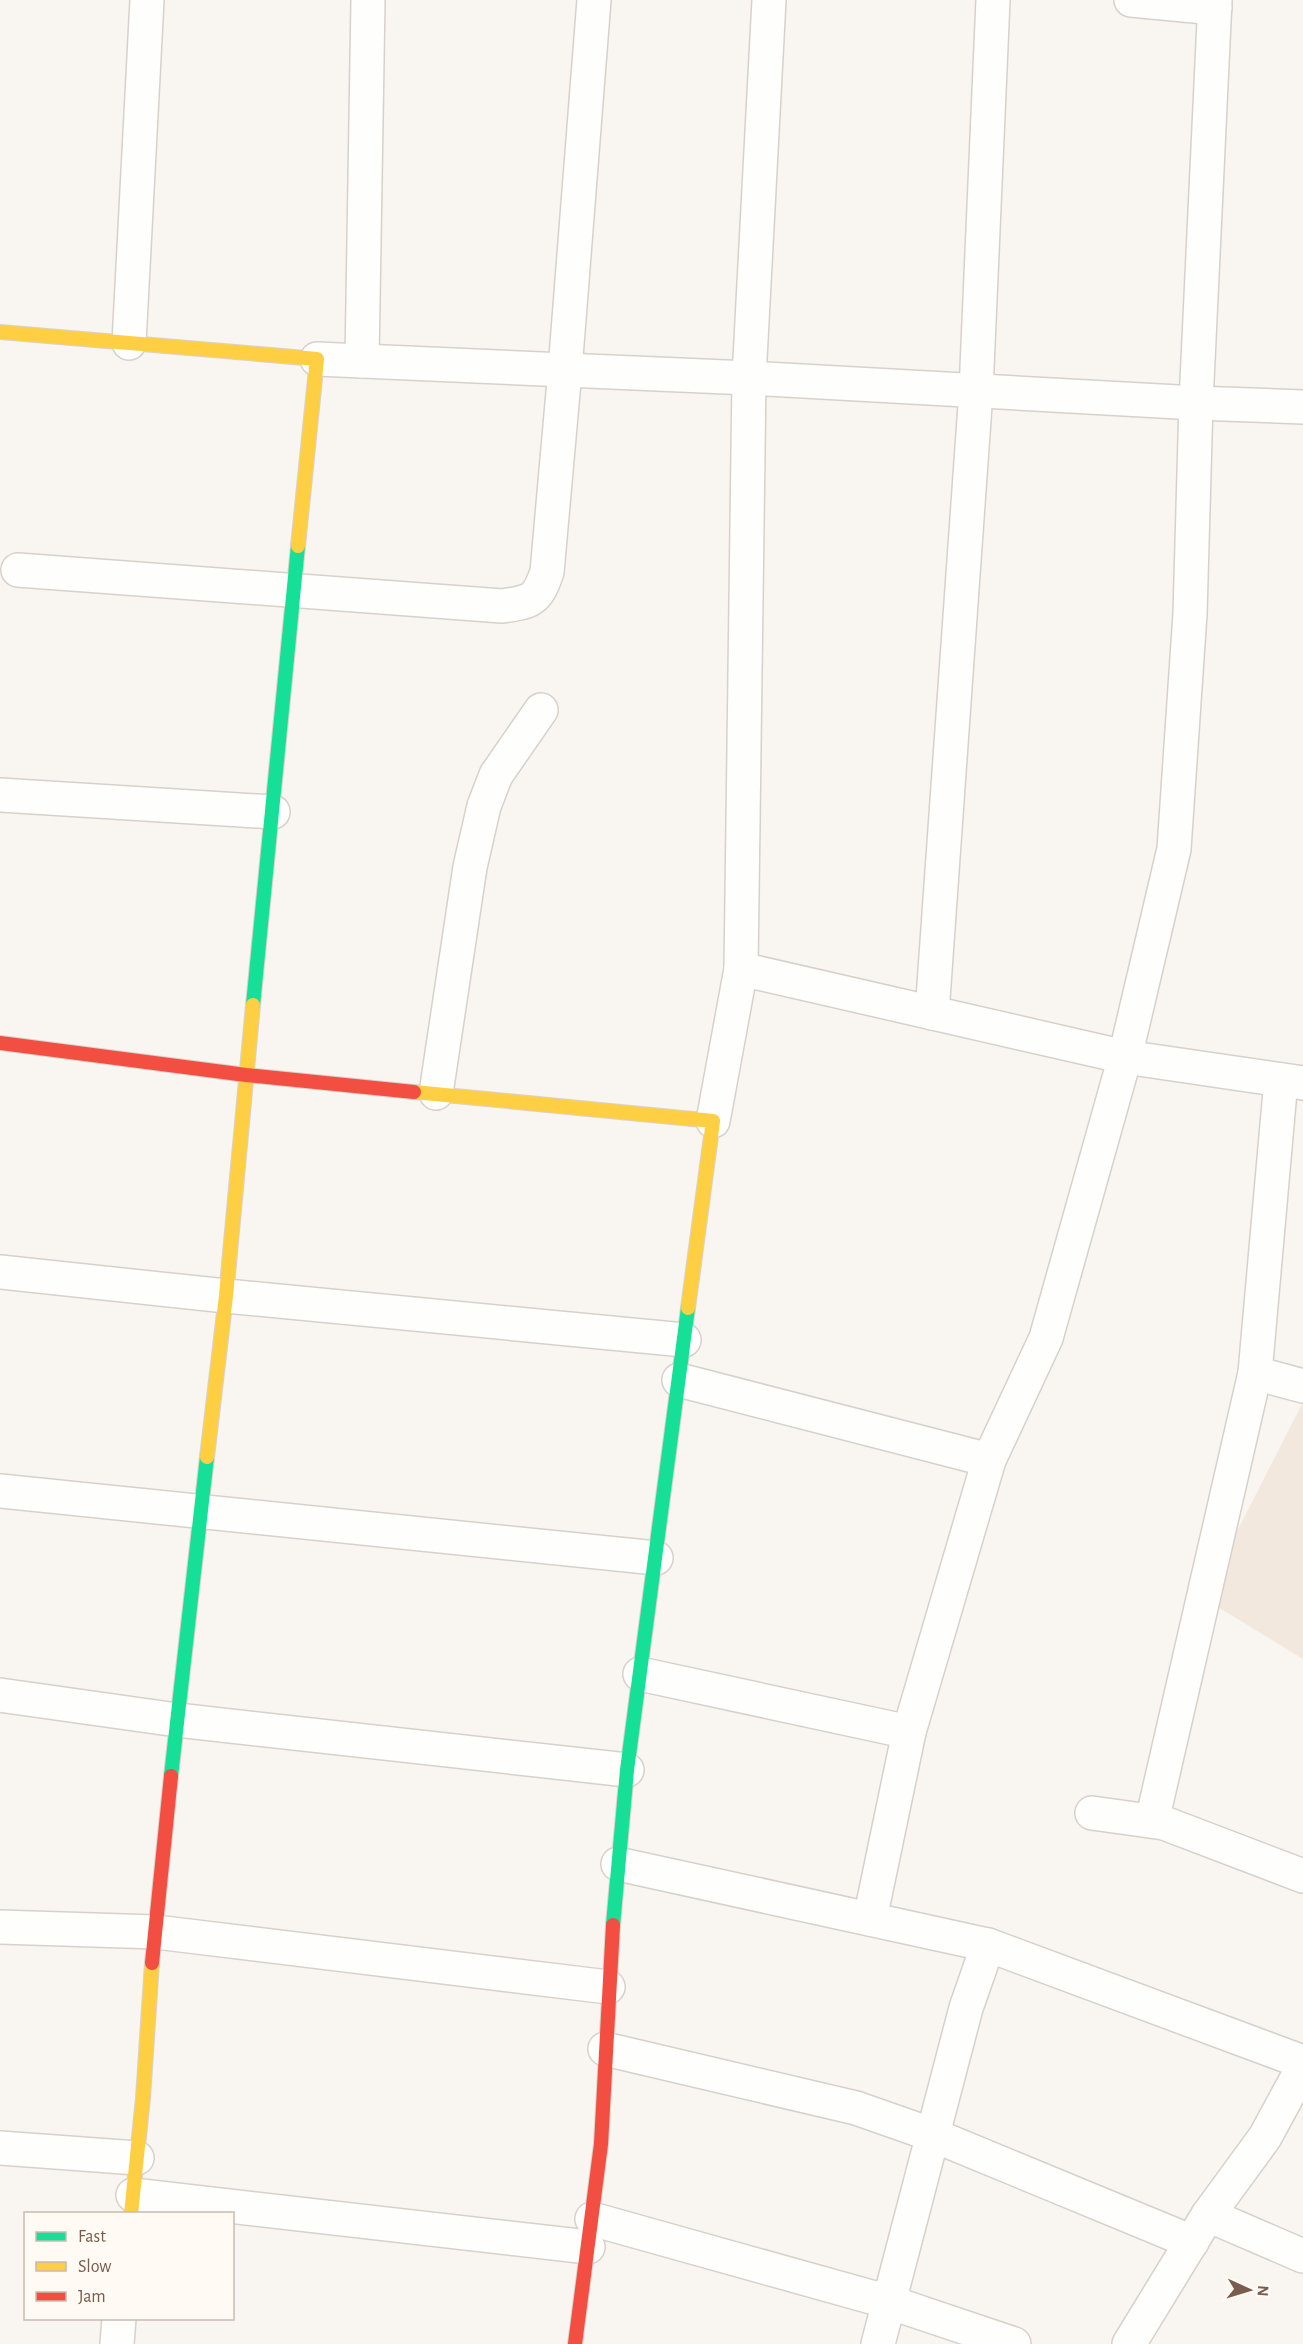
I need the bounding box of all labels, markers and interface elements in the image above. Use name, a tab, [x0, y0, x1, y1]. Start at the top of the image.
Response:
legend	[24, 2212, 234, 2320]
text: Fast	[78, 2228, 106, 2246]
text: Slow	[78, 2258, 111, 2276]
north arrow	[1219, 2260, 1279, 2320]
text: N	[1255, 2285, 1271, 2297]
text: Jam	[78, 2288, 106, 2306]

